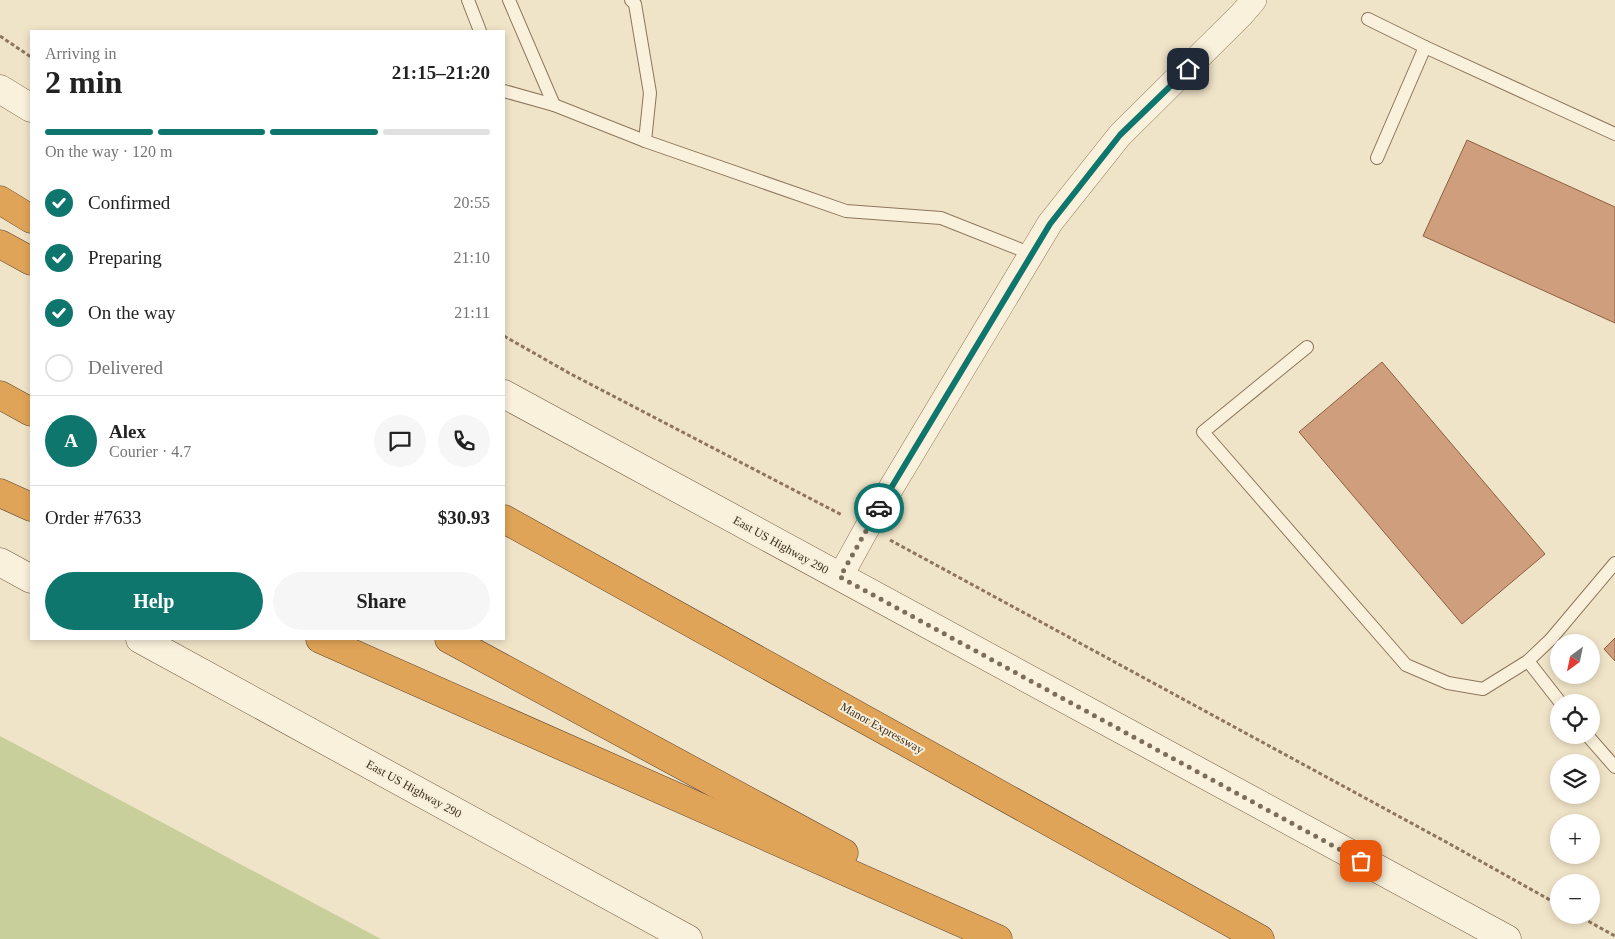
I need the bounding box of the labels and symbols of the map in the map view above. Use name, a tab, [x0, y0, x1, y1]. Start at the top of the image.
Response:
pin	[1167, 48, 1209, 90]
courier	[854, 483, 904, 533]
street label: East US Highway 290	[731, 513, 831, 577]
north arrow	[1550, 634, 1600, 684]
street label: Manor Expressway	[838, 699, 926, 757]
street label: East US Highway 290	[364, 757, 464, 821]
pin	[1340, 840, 1382, 882]

